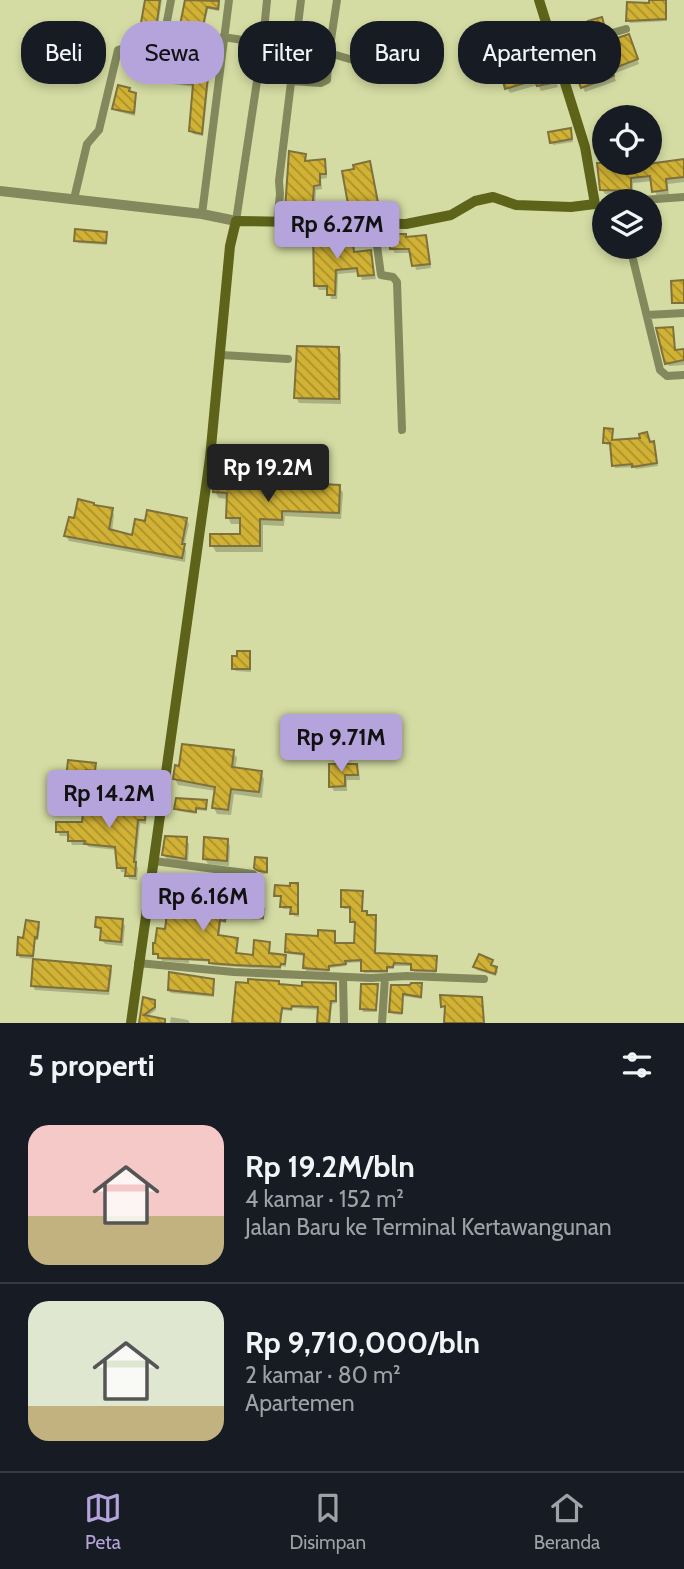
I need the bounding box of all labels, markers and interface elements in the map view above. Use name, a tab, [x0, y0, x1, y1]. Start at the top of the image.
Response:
chip: Beli	[21, 21, 106, 84]
chip: Sewa	[120, 21, 224, 84]
chip: Filter	[238, 21, 336, 84]
chip: Baru	[350, 21, 444, 84]
chip: Apartemen	[458, 21, 621, 84]
map controls	[592, 105, 662, 259]
button: locate	[592, 105, 662, 175]
button: layers	[592, 189, 662, 259]
pin: Rp 6.27M	[265, 202, 409, 261]
text: Rp 6.27M	[290, 210, 384, 238]
pin: Rp 19.2M	[196, 444, 340, 504]
text: Rp 19.2M	[223, 453, 313, 481]
pin: Rp 9.71M	[269, 714, 413, 774]
text: Rp 9.71M	[296, 723, 386, 751]
pin: Rp 14.2M	[37, 770, 181, 830]
text: Rp 14.2M	[63, 779, 155, 807]
pin: Rp 6.16M	[131, 874, 275, 933]
text: Rp 6.16M	[158, 882, 248, 910]
icon: filters	[618, 1046, 656, 1084]
text: 5 properti	[28, 1047, 155, 1084]
text: Rp 19.2M/bln	[245, 1148, 415, 1185]
icon: home	[84, 1153, 168, 1237]
text: 4 kamar · 152 m²	[245, 1185, 404, 1213]
text: Jalan Baru ke Terminal Kertawangunan	[245, 1213, 612, 1241]
text: Rp 9,710,000/bln	[245, 1324, 480, 1361]
icon: home	[84, 1329, 168, 1413]
text: 2 kamar · 80 m²	[245, 1361, 401, 1389]
text: Apartemen	[245, 1389, 355, 1417]
tab: Peta	[84, 1489, 122, 1554]
tab: Disimpan	[290, 1489, 366, 1554]
tab: Beranda	[534, 1489, 600, 1554]

